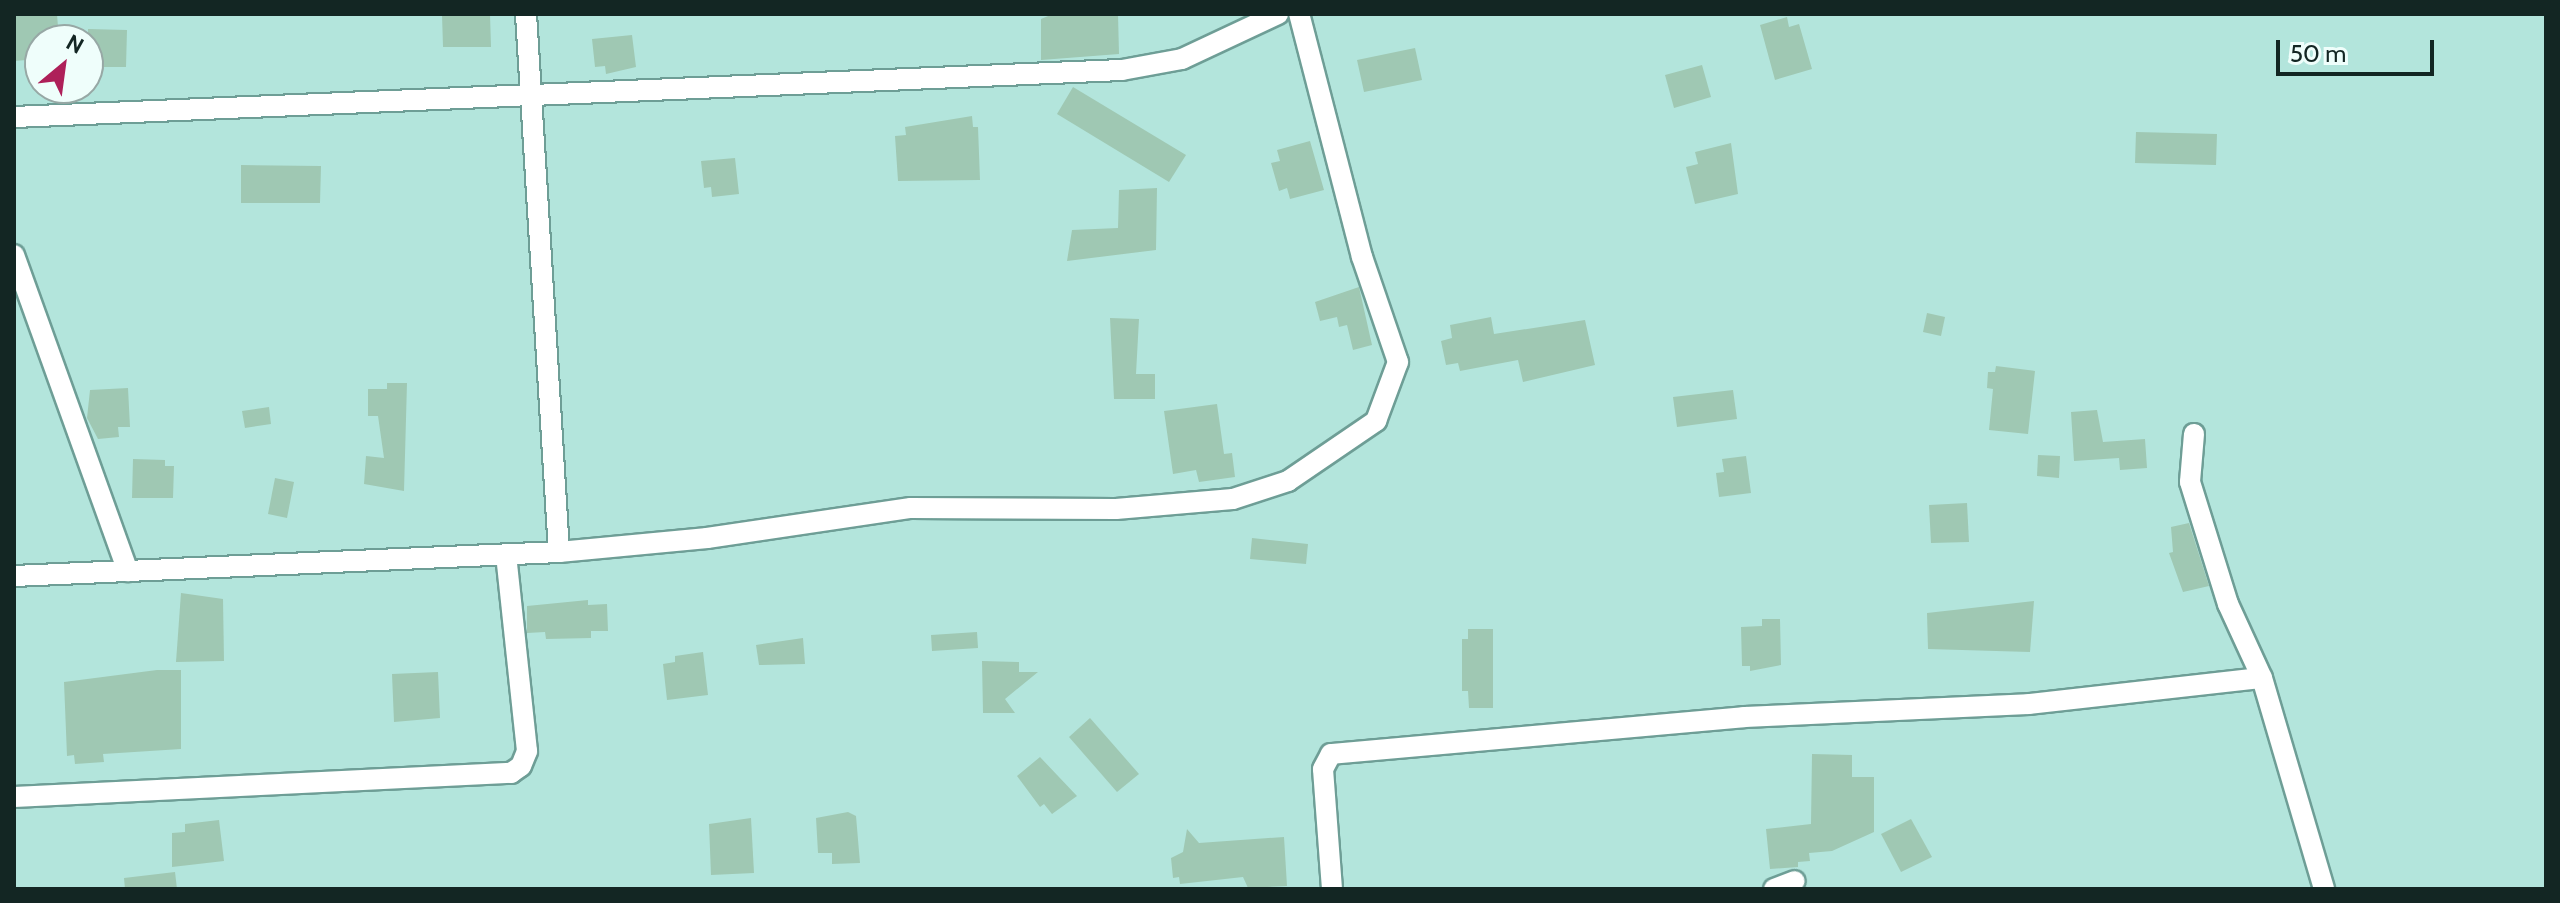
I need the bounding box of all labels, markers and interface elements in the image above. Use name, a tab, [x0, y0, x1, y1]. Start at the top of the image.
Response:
north arrow	[24, 24, 104, 104]
scale bar	[2280, 24, 2438, 74]
text: N	[62, 29, 88, 60]
text: 50 m	[2290, 39, 2346, 68]

